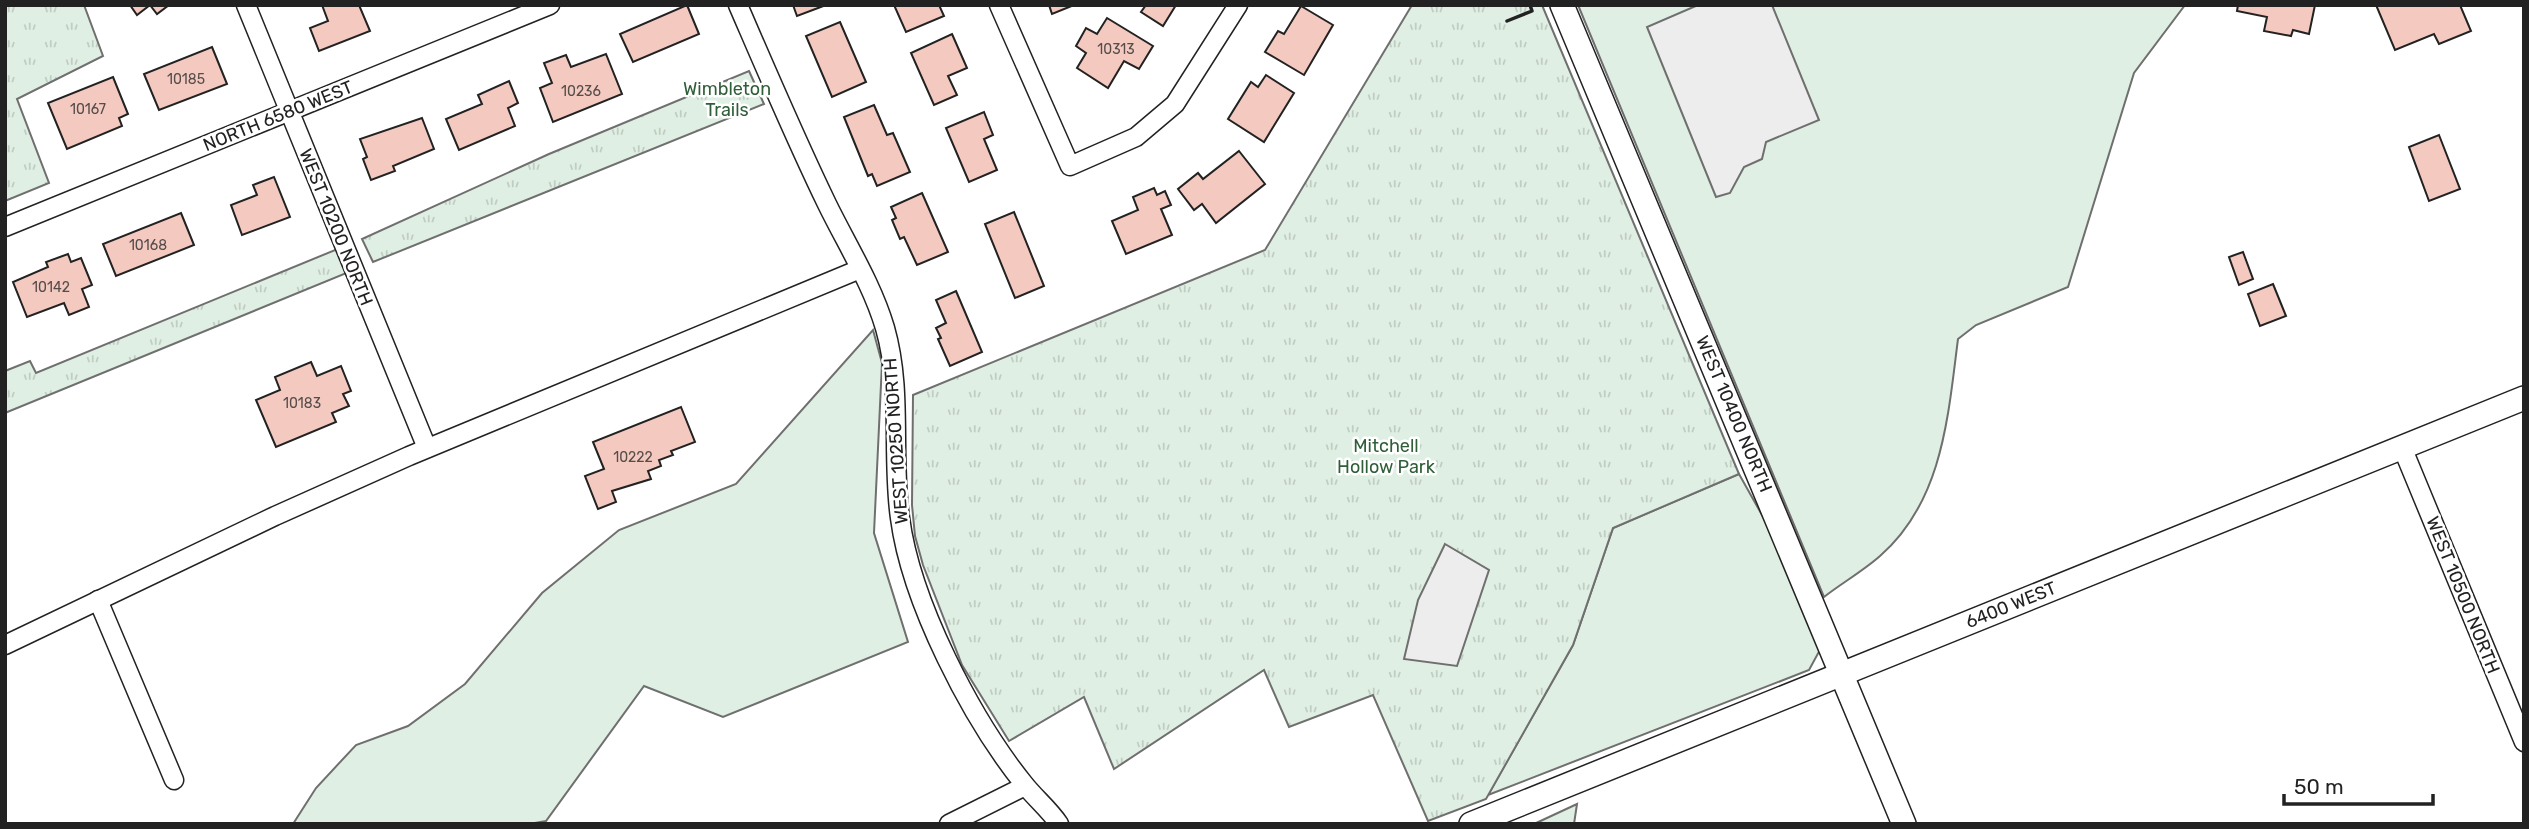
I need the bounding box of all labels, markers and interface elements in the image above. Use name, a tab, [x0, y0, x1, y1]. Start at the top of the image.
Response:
house number: 10313	[1097, 41, 1135, 58]
house number: 10185	[167, 71, 205, 88]
street label: NORTH 6580 WEST	[200, 76, 356, 156]
park label: Wimbleton Trails	[683, 78, 771, 121]
house number: 10236	[561, 83, 601, 100]
house number: 10167	[70, 101, 106, 118]
street label: WEST 10200 NORTH	[294, 145, 378, 309]
house number: 10168	[129, 237, 167, 254]
house number: 10142	[32, 279, 70, 296]
street label: WEST 10400 NORTH	[1691, 332, 1777, 496]
street label: WEST 10250 NORTH	[879, 357, 913, 525]
house number: 10183	[283, 395, 321, 412]
park label: Mitchell Hollow Park	[1337, 435, 1436, 478]
house number: 10222	[613, 449, 653, 466]
street label: WEST 10500 NORTH	[2421, 513, 2505, 677]
street label: 6400 WEST	[1962, 577, 2060, 633]
scale bar	[2284, 762, 2433, 806]
text: 50 m	[2294, 774, 2344, 799]

